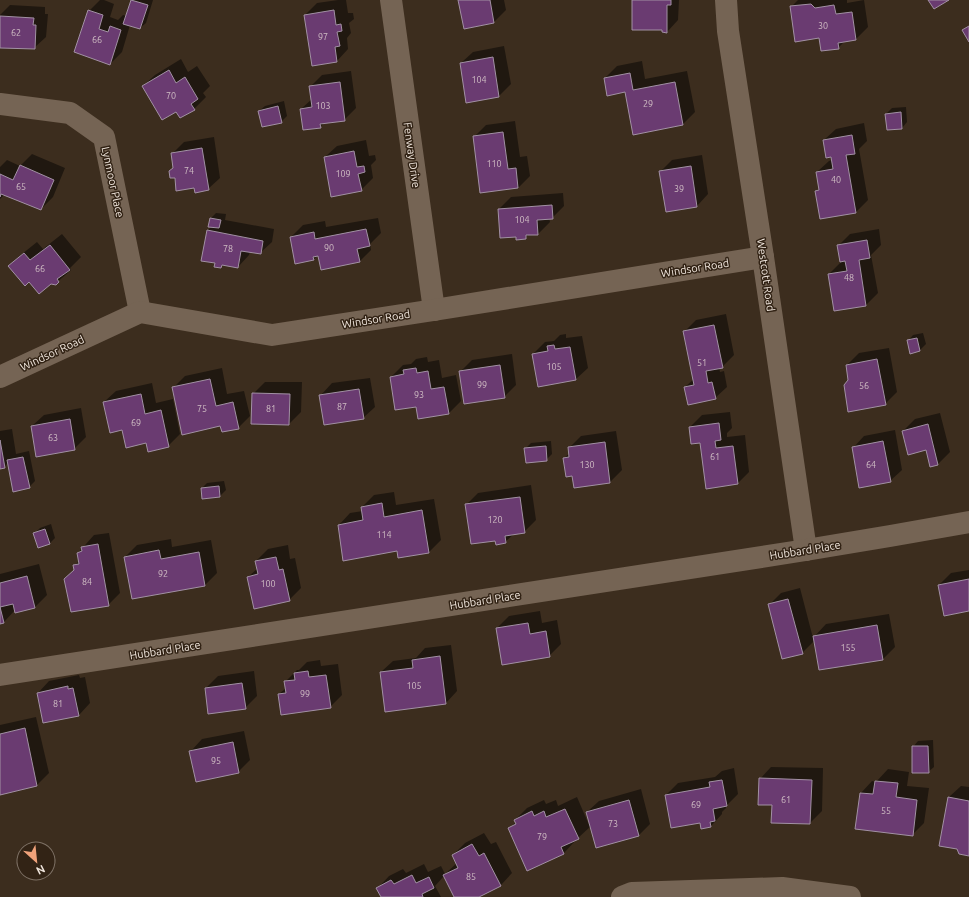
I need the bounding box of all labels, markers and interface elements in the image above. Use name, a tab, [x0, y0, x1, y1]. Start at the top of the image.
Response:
house number: 30	[818, 21, 828, 31]
house number: 62	[11, 28, 21, 38]
house number: 97	[318, 32, 328, 42]
house number: 66	[92, 35, 102, 45]
house number: 104	[471, 75, 487, 85]
house number: 70	[166, 91, 176, 101]
house number: 29	[643, 99, 653, 109]
house number: 103	[315, 101, 331, 111]
street label: Fenway Drive	[401, 121, 423, 189]
street label: Lynmoor Place	[100, 145, 126, 219]
house number: 110	[486, 159, 502, 169]
house number: 74	[184, 166, 194, 176]
house number: 109	[335, 169, 351, 179]
house number: 40	[831, 175, 841, 185]
house number: 65	[16, 182, 26, 192]
house number: 39	[674, 184, 684, 194]
house number: 104	[514, 215, 530, 225]
street label: Westcott Road	[755, 238, 777, 312]
house number: 90	[324, 243, 334, 253]
house number: 78	[223, 244, 233, 254]
street label: Windsor Road	[660, 257, 730, 279]
house number: 66	[35, 264, 45, 274]
house number: 48	[844, 273, 854, 283]
street label: Windsor Road	[341, 308, 411, 330]
street label: Windsor Road	[18, 333, 86, 373]
house number: 51	[697, 358, 707, 368]
house number: 105	[546, 362, 562, 372]
house number: 99	[477, 380, 487, 390]
house number: 56	[859, 381, 869, 391]
house number: 93	[414, 390, 424, 400]
house number: 87	[337, 402, 347, 412]
house number: 75	[197, 404, 207, 414]
house number: 81	[266, 404, 276, 414]
house number: 69	[131, 418, 141, 428]
house number: 63	[48, 433, 58, 443]
house number: 61	[710, 452, 720, 462]
house number: 130	[579, 460, 595, 470]
house number: 64	[866, 460, 876, 470]
house number: 120	[487, 515, 503, 525]
house number: 114	[376, 530, 392, 540]
street label: Hubbard Place	[769, 538, 841, 562]
house number: 92	[158, 569, 168, 579]
house number: 84	[82, 577, 92, 587]
house number: 100	[260, 579, 276, 589]
street label: Hubbard Place	[449, 588, 521, 612]
street label: Hubbard Place	[129, 638, 201, 662]
house number: 155	[840, 643, 856, 653]
house number: 105	[406, 681, 422, 691]
house number: 99	[300, 689, 310, 699]
house number: 81	[53, 699, 63, 709]
house number: 95	[211, 756, 221, 766]
house number: 61	[781, 795, 791, 805]
house number: 69	[691, 800, 701, 810]
house number: 55	[881, 806, 891, 816]
house number: 73	[608, 819, 618, 829]
house number: 79	[537, 832, 547, 842]
north arrow	[16, 841, 56, 881]
text: N	[34, 863, 47, 877]
house number: 85	[466, 872, 476, 882]

